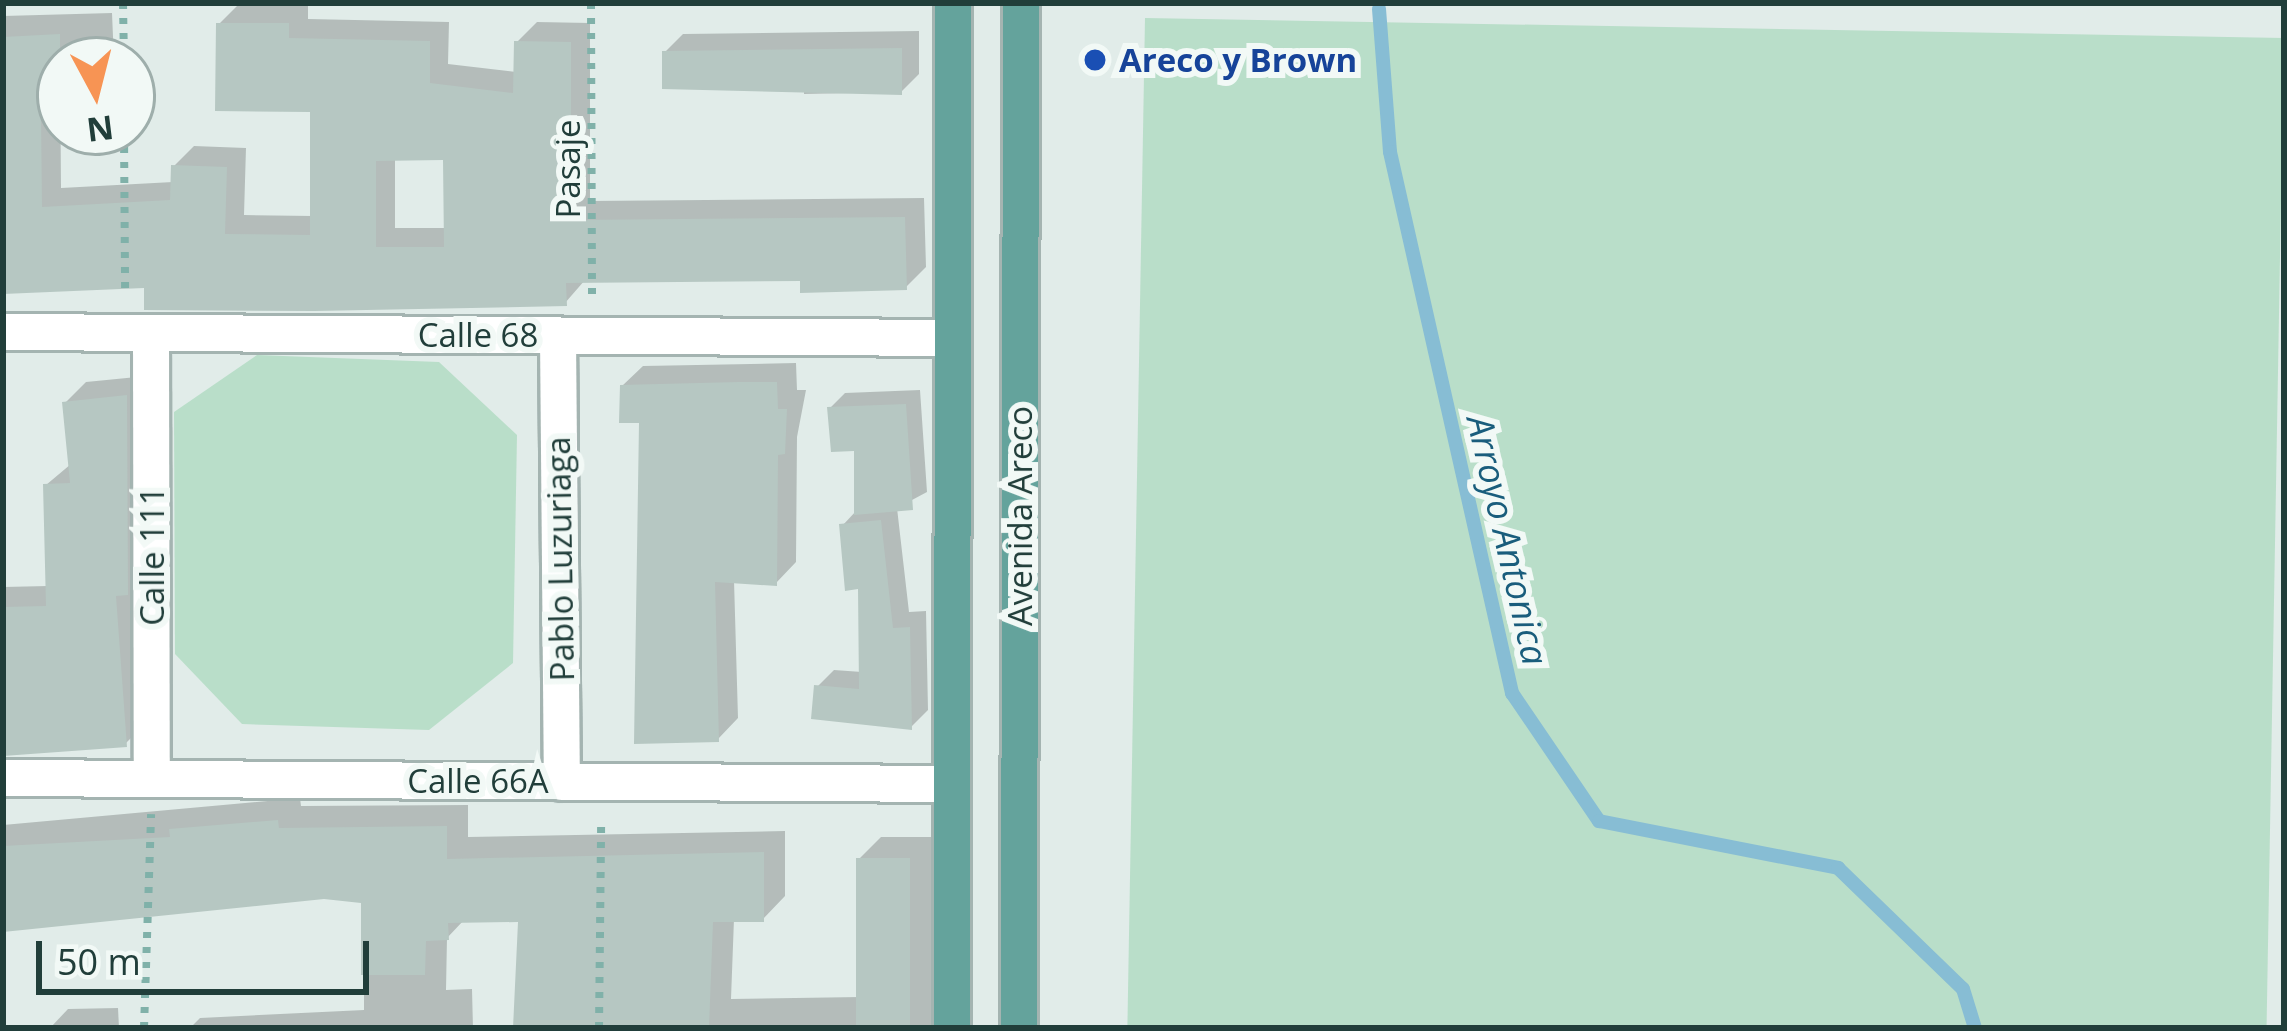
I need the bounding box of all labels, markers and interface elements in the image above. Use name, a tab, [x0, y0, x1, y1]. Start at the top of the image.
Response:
north arrow	[36, 36, 156, 156]
place label: Areco y Brown	[1119, 40, 1357, 80]
marker: Areco y Brown	[1082, 47, 1108, 73]
text: N	[84, 105, 116, 153]
street label: Pasaje	[548, 119, 588, 219]
street label: Calle 68	[418, 315, 538, 355]
street label: Avenida Areco	[1000, 406, 1040, 626]
water label: Arroyo Antonica	[1458, 411, 1558, 669]
street label: Pablo Luzuriaga	[538, 436, 582, 682]
street label: Calle 111	[132, 486, 172, 626]
street label: Calle 66A	[407, 761, 549, 801]
scale bar	[42, 917, 375, 991]
text: 50 m	[57, 937, 141, 986]

